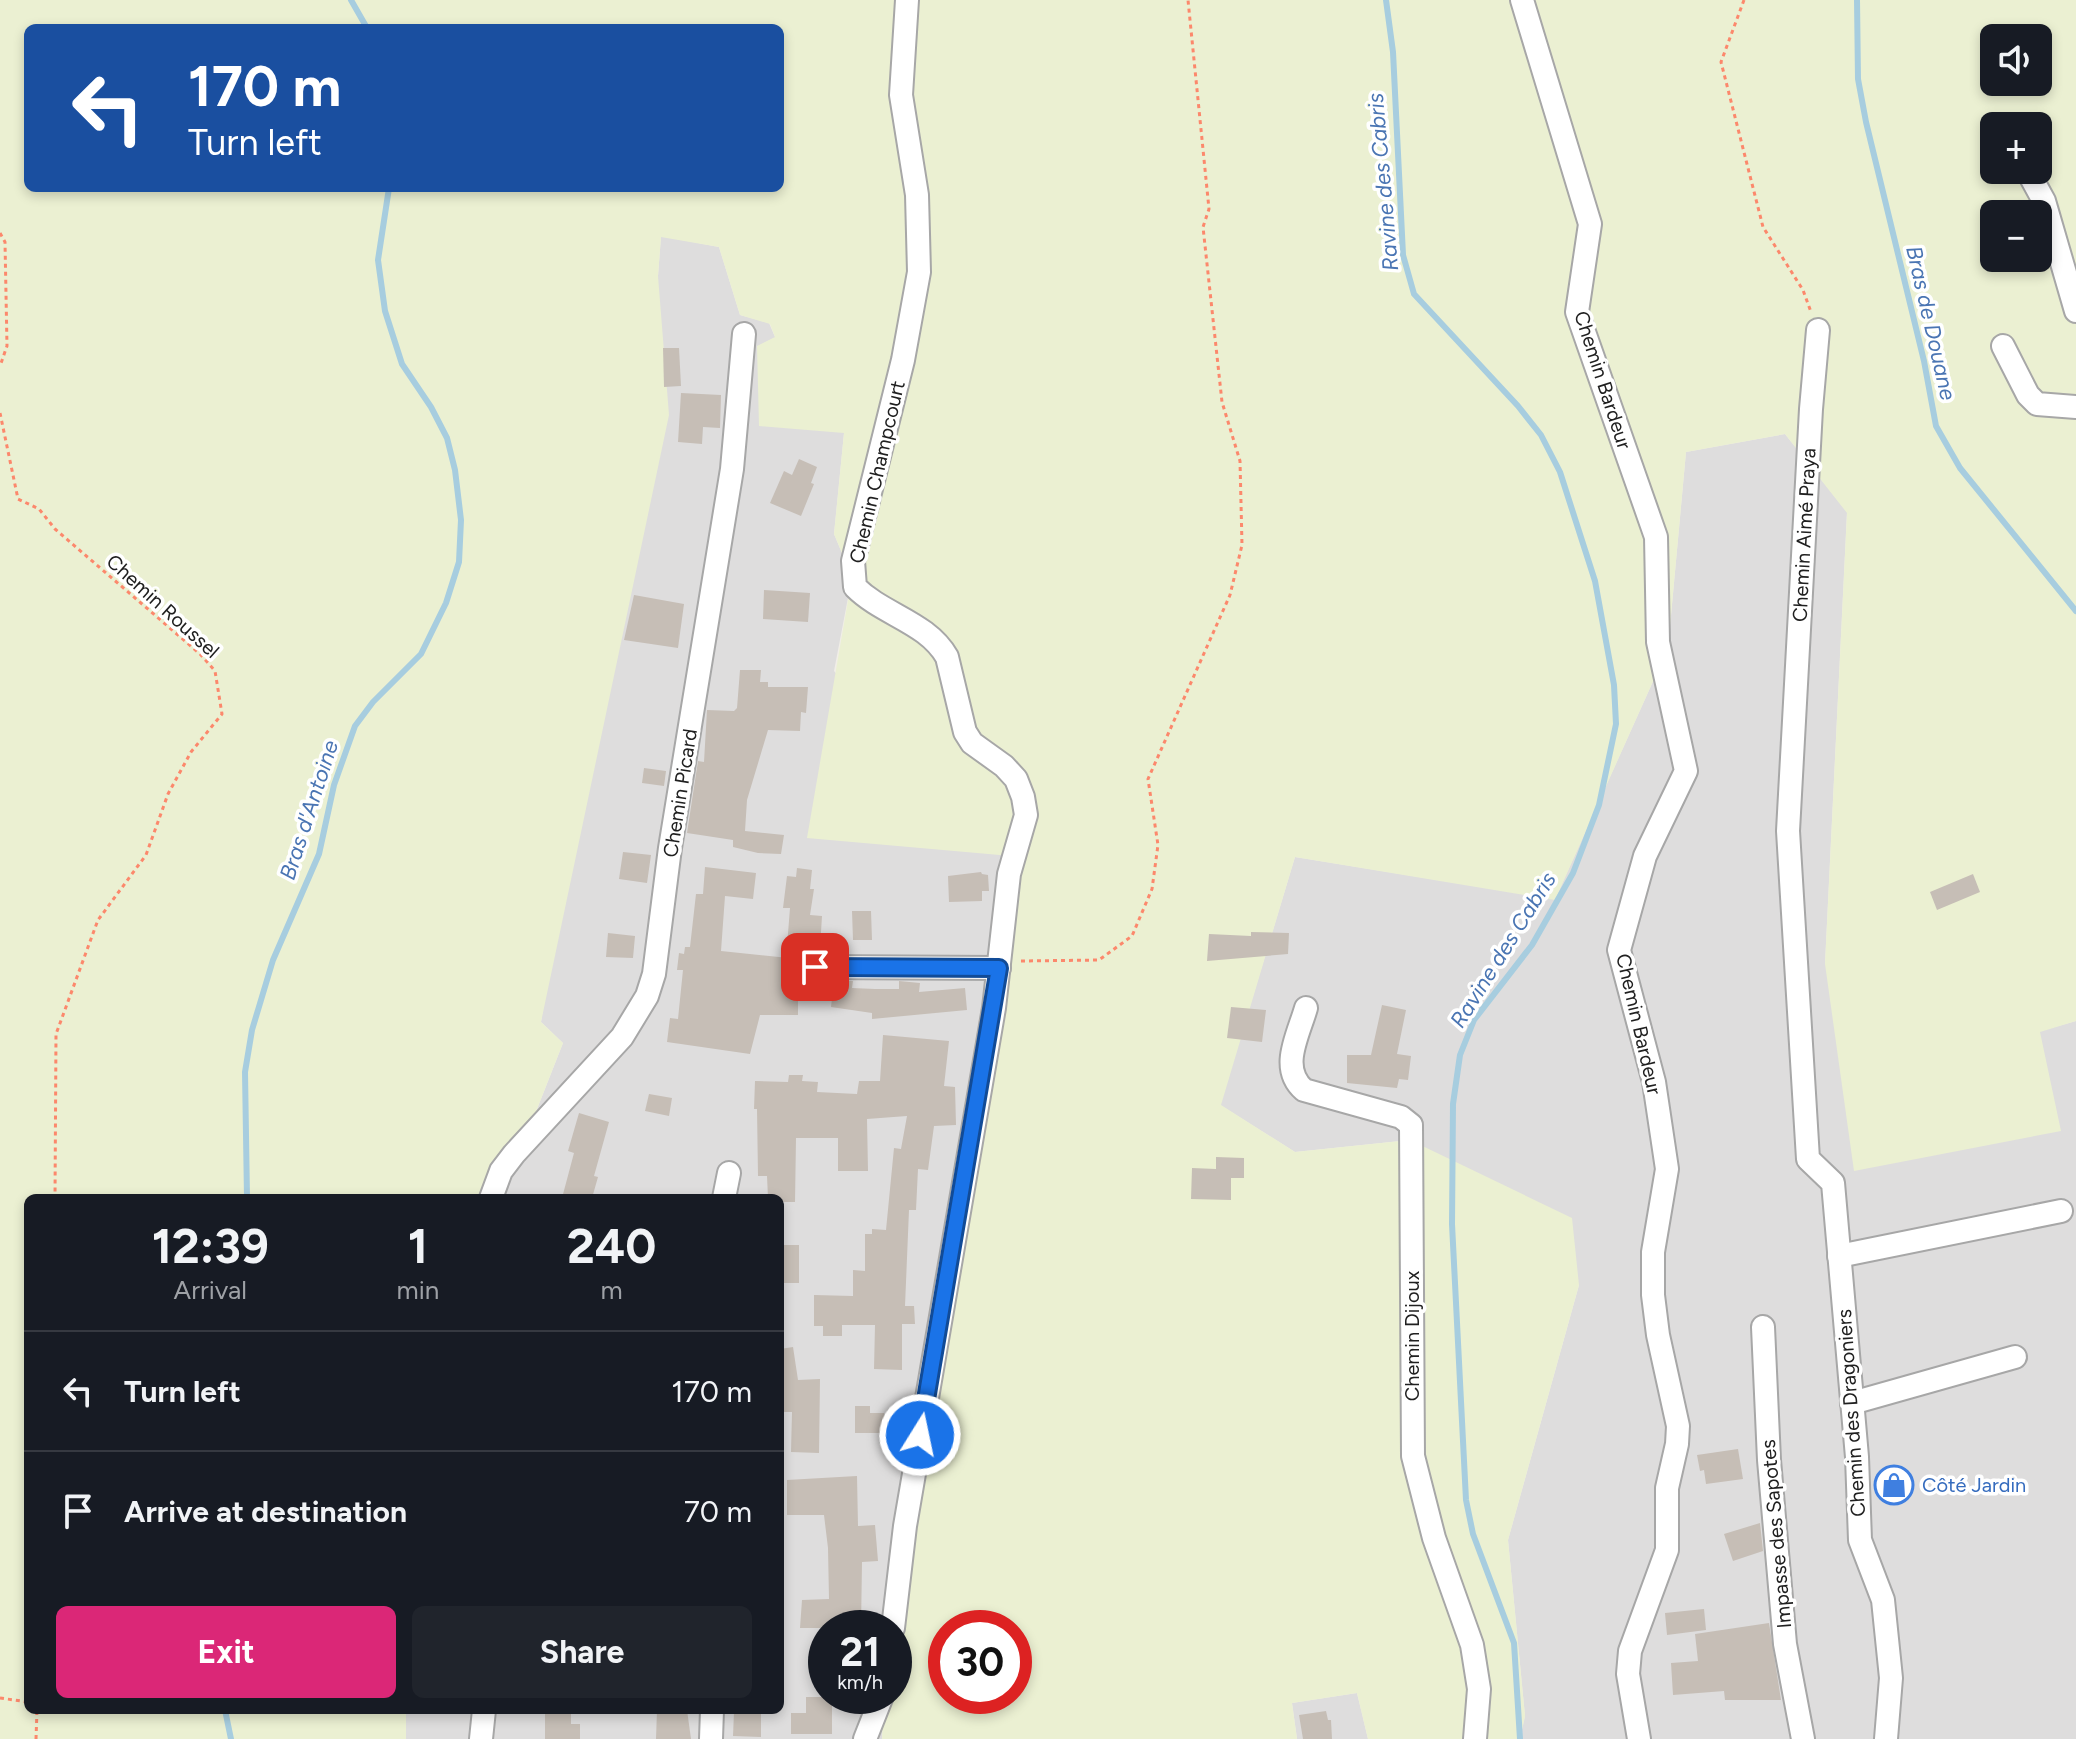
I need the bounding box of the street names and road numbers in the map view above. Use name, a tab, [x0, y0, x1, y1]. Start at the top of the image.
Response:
street label: Chemin Bardeur	[1569, 308, 1637, 452]
street label: Chemin Champcourt	[844, 378, 910, 566]
street label: Chemin Aimé Praya	[1787, 447, 1821, 623]
street label: Chemin Roussel	[102, 549, 224, 663]
street label: Chemin Picard	[658, 727, 702, 859]
street label: Chemin Bardeur	[1611, 951, 1667, 1097]
street label: Chemin Dijoux	[1400, 1270, 1424, 1401]
street label: Chemin des Dragoniers	[1832, 1308, 1870, 1518]
street label: Impasse des Sapotes	[1756, 1439, 1796, 1629]

